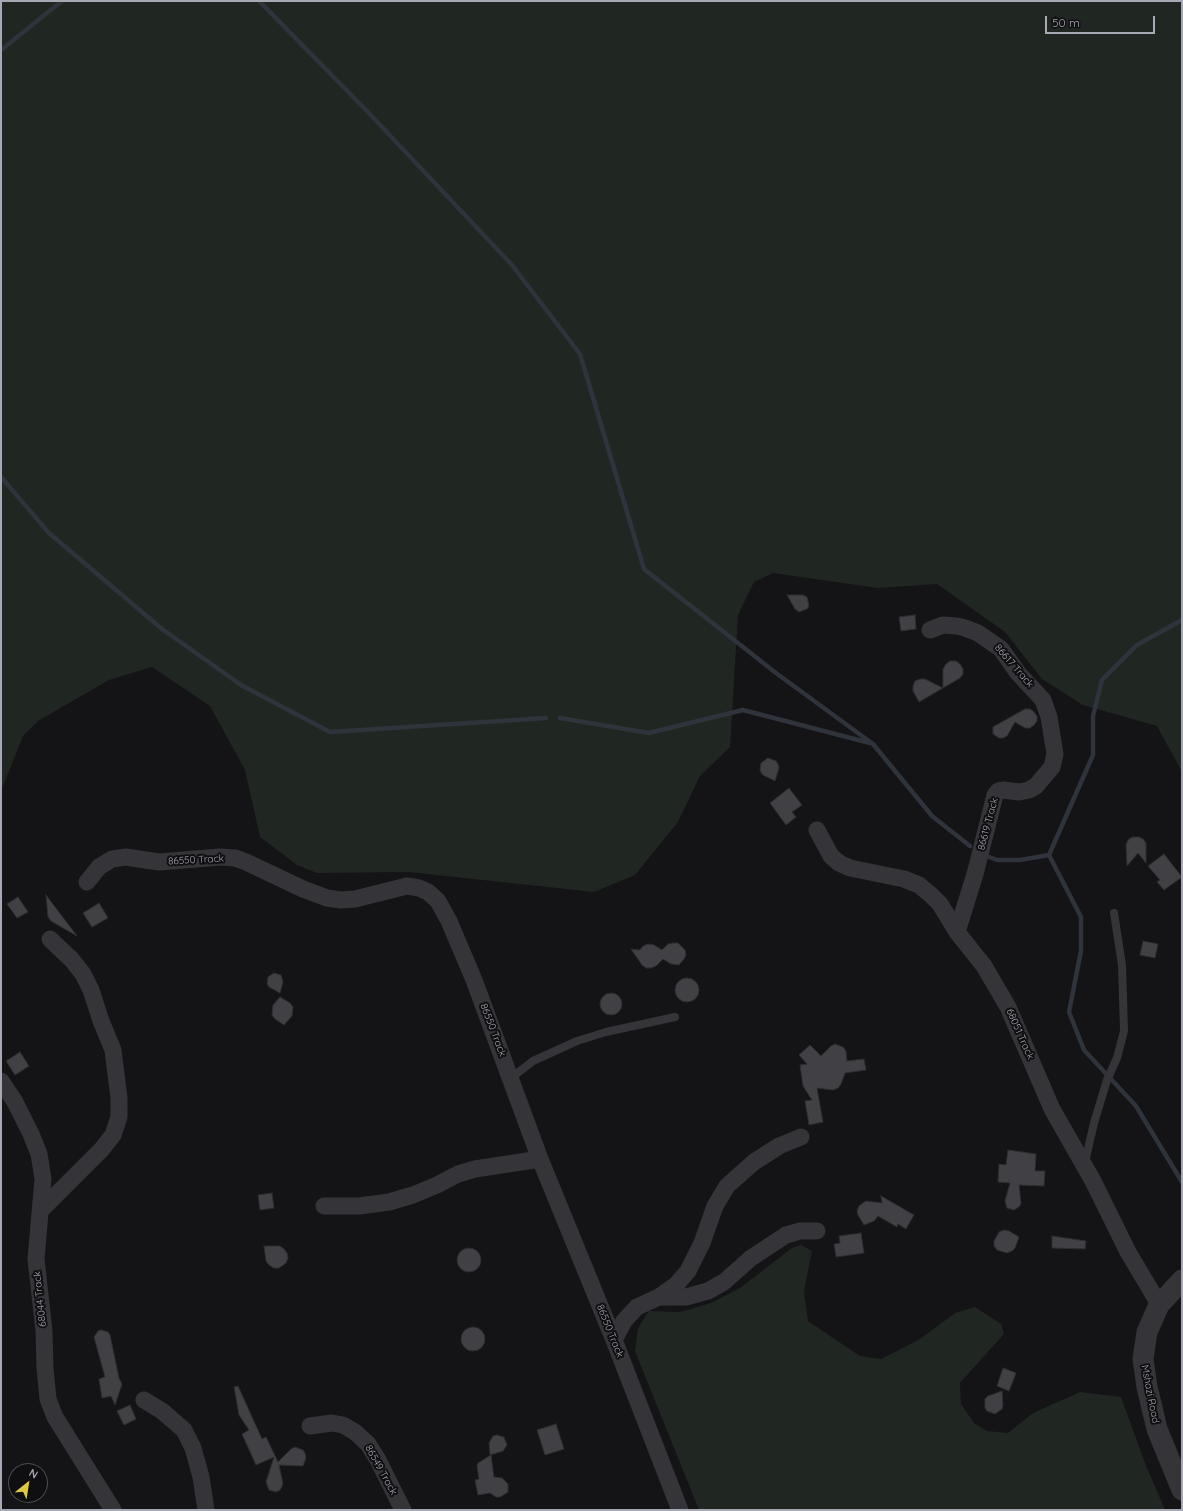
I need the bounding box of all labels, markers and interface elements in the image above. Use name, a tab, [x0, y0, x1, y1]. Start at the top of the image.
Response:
scale bar	[1047, 8, 1157, 34]
text: 50 m	[1052, 15, 1080, 30]
street label: 86617 Track	[992, 642, 1036, 690]
street label: 86619 Track	[975, 796, 1001, 852]
street label: 86550 Track	[168, 853, 224, 867]
street label: 86550 Track	[477, 1002, 509, 1058]
street label: 68051 Track	[1003, 1007, 1037, 1061]
street label: 68044 Track	[31, 1271, 49, 1327]
street label: 86550 Track	[594, 1303, 626, 1359]
street label: Mshazi Road	[1138, 1364, 1162, 1424]
street label: 86549 Track	[362, 1443, 400, 1497]
north arrow	[8, 1463, 48, 1503]
text: N	[26, 1465, 41, 1482]

